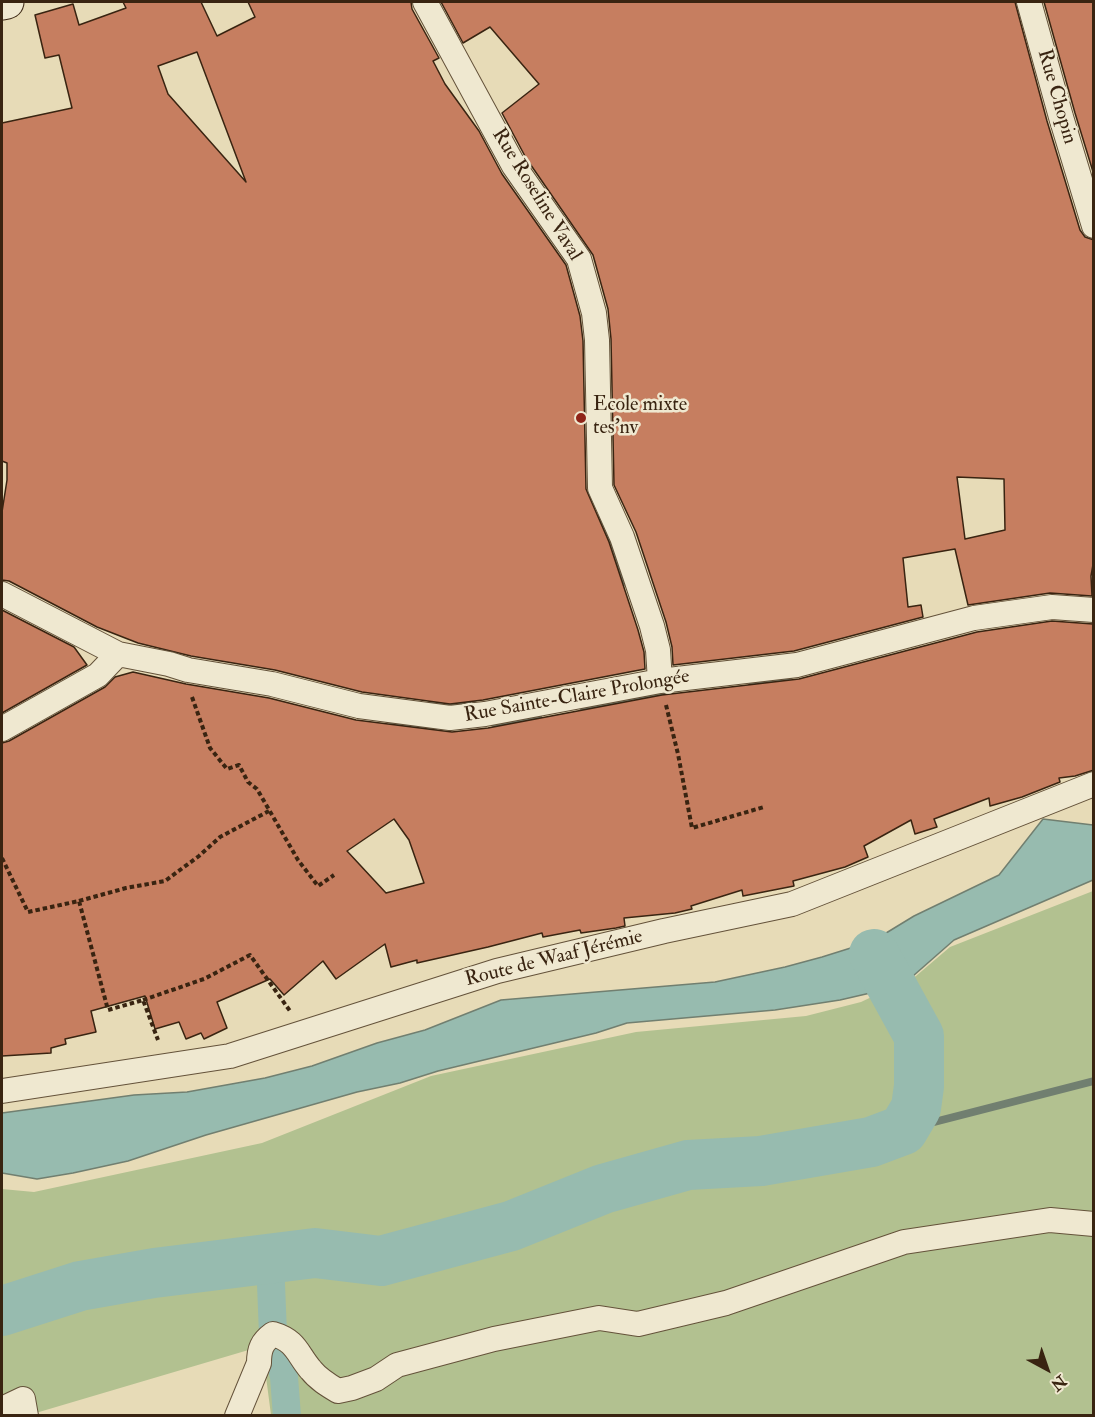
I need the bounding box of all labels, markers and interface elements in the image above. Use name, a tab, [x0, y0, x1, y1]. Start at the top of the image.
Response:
street label: Rue Chopin	[1031, 47, 1081, 147]
street label: Rue Roseline Vaval	[486, 124, 586, 266]
place label: Ecole mixte tes'nv	[593, 394, 687, 441]
marker: Ecole mixte tes'nv	[574, 411, 588, 425]
street label: Rue Sainte-Claire Prolongée	[462, 665, 692, 729]
street label: Route de Waaf Jérémie	[463, 925, 645, 993]
north arrow	[1017, 1339, 1077, 1399]
text: N	[1047, 1371, 1070, 1395]

